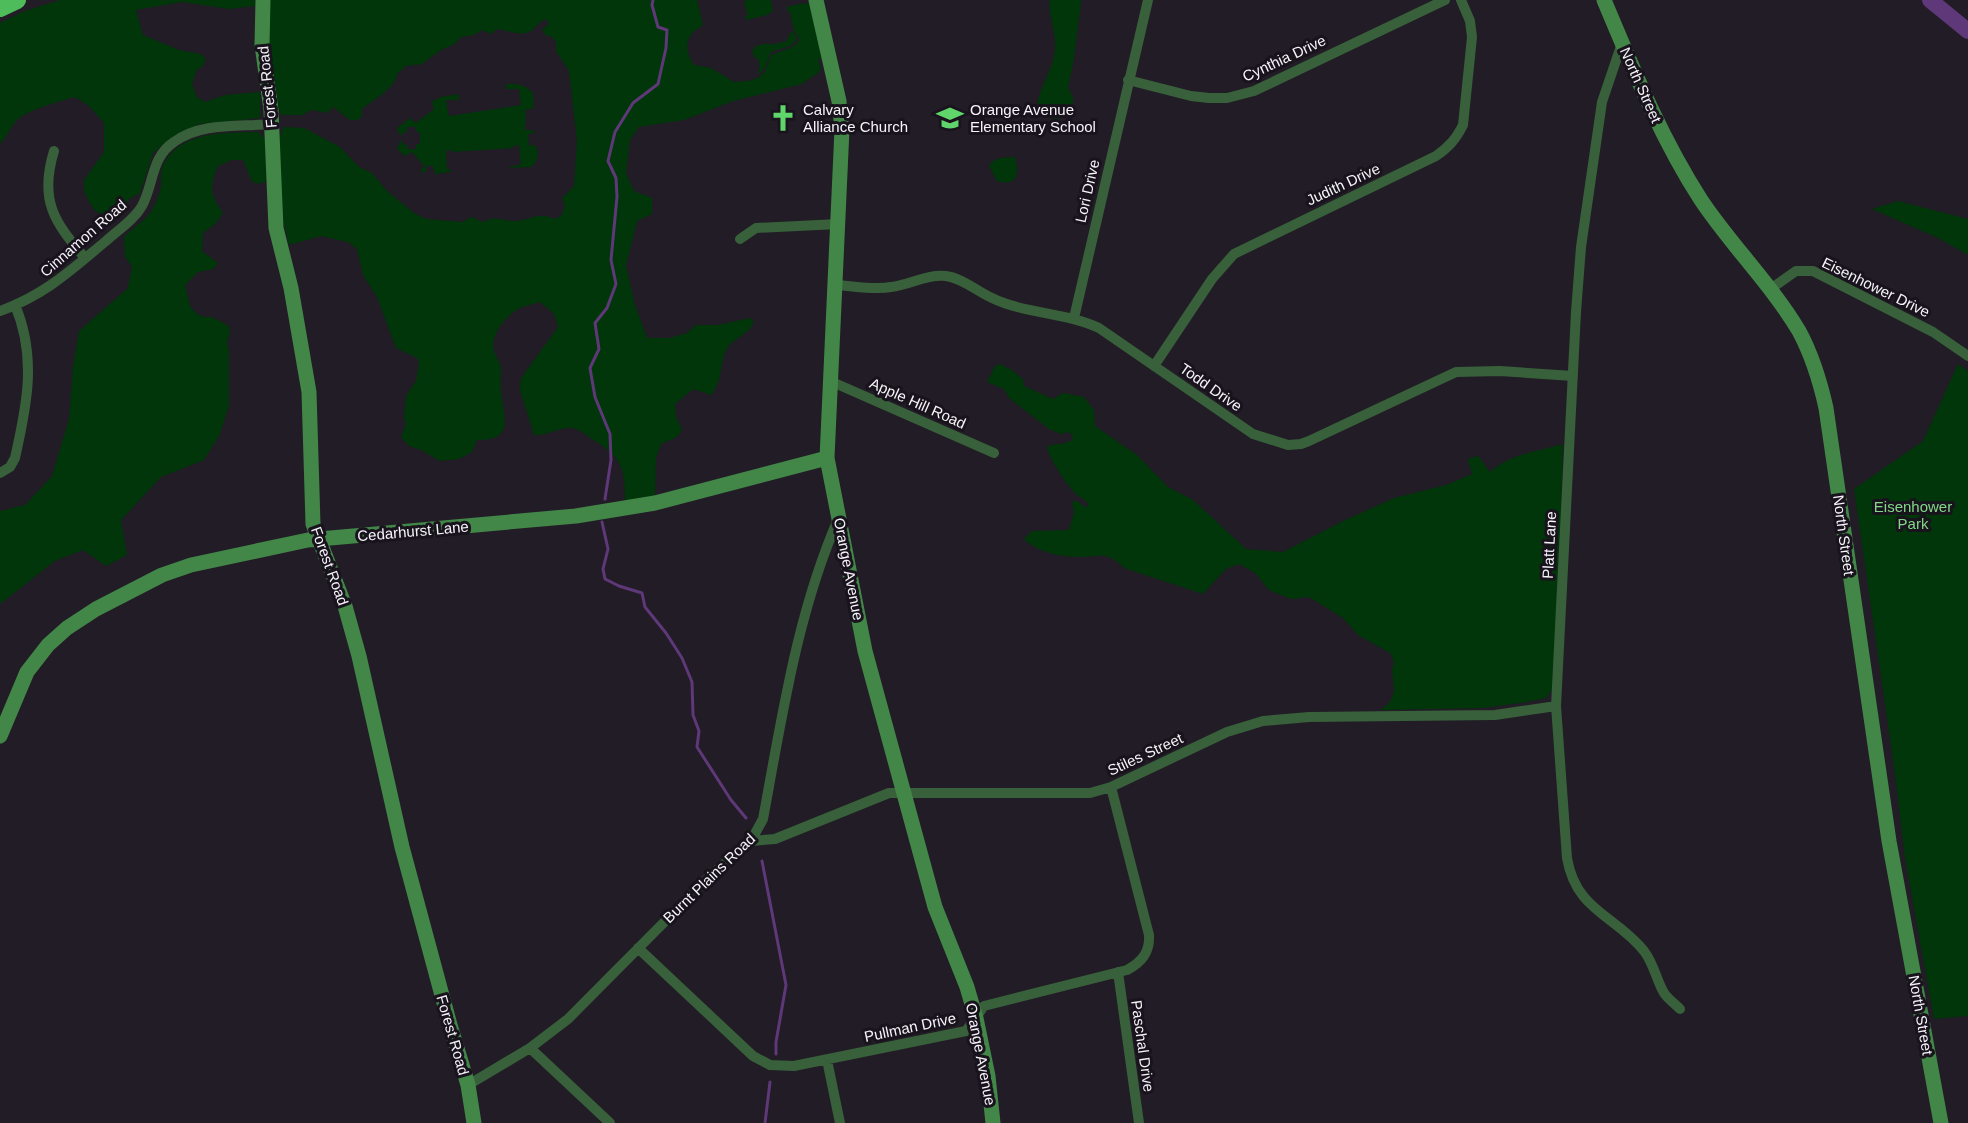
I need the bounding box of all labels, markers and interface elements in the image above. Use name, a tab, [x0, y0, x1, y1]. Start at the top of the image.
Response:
street label: Cynthia Drive	[1240, 31, 1328, 85]
street label: Forest Road	[254, 45, 280, 129]
street label: North Street	[1617, 45, 1666, 126]
place label: Calvary Alliance Church	[803, 101, 908, 135]
place label: Orange Avenue Elementary School	[970, 101, 1096, 135]
church icon: Calvary Alliance Church	[768, 103, 798, 133]
school or university icon: Orange Avenue Elementary School	[935, 103, 965, 133]
street label: Lori Drive	[1071, 158, 1103, 224]
street label: Judith Drive	[1304, 160, 1382, 208]
street label: Cinnamon Road	[37, 196, 129, 280]
street label: Eisenhower Drive	[1819, 254, 1933, 320]
street label: Todd Drive	[1177, 359, 1245, 415]
street label: Apple Hill Road	[867, 374, 969, 432]
street label: North Street	[1830, 494, 1858, 577]
park label: Eisenhower Park	[1874, 498, 1952, 532]
street label: Platt Lane	[1539, 511, 1559, 579]
street label: Orange Avenue	[831, 516, 867, 622]
street label: Cedarhurst Lane	[357, 518, 469, 544]
street label: Forest Road	[308, 524, 352, 608]
street label: Stiles Street	[1105, 729, 1186, 779]
street label: Burnt Plains Road	[660, 830, 758, 926]
street label: North Street	[1906, 974, 1937, 1057]
street label: Forest Road	[433, 993, 473, 1077]
street label: Paschal Drive	[1128, 999, 1158, 1093]
street label: Orange Avenue	[963, 1001, 999, 1107]
street label: Pullman Drive	[863, 1009, 957, 1045]

